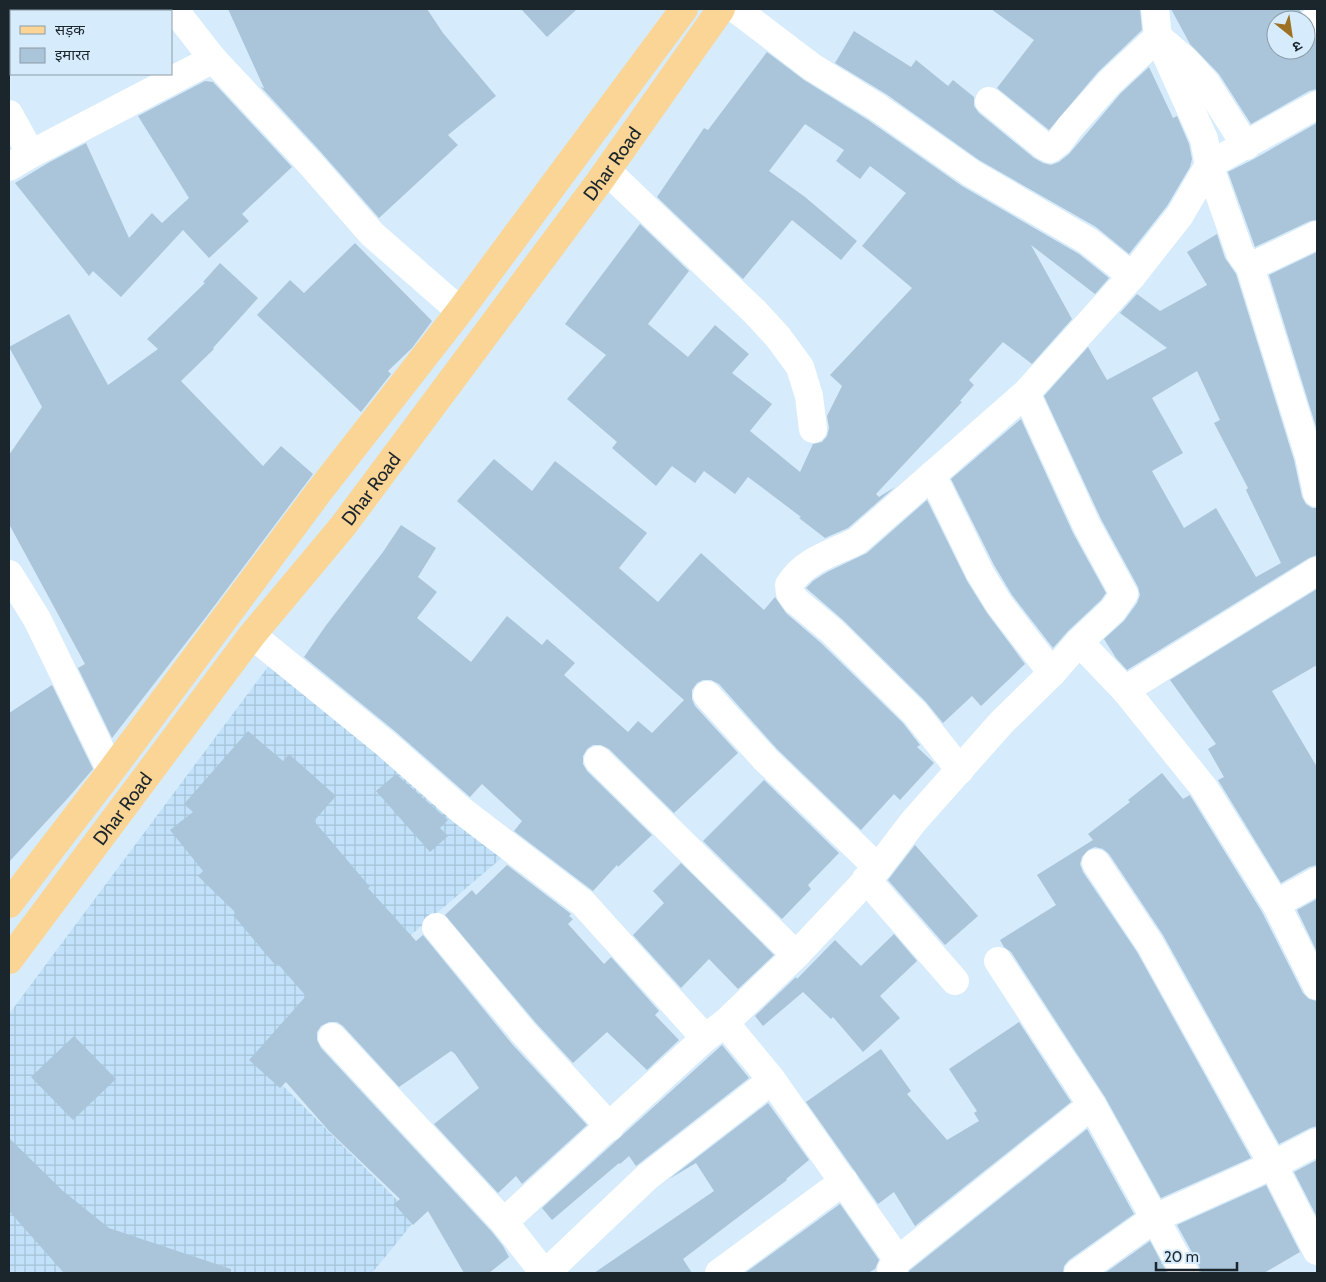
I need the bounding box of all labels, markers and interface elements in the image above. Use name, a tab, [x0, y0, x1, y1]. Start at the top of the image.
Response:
legend	[10, 10, 172, 75]
north arrow	[1266, 10, 1316, 60]
text: सड़क	[55, 21, 85, 39]
text: उ	[1289, 36, 1306, 57]
text: इमारत	[55, 46, 90, 64]
street label: Dhar Road	[578, 123, 646, 205]
street label: Dhar Road	[336, 448, 405, 530]
street label: Dhar Road	[88, 768, 157, 850]
scale bar	[1156, 1240, 1237, 1272]
text: 20 m	[1164, 1248, 1199, 1266]

